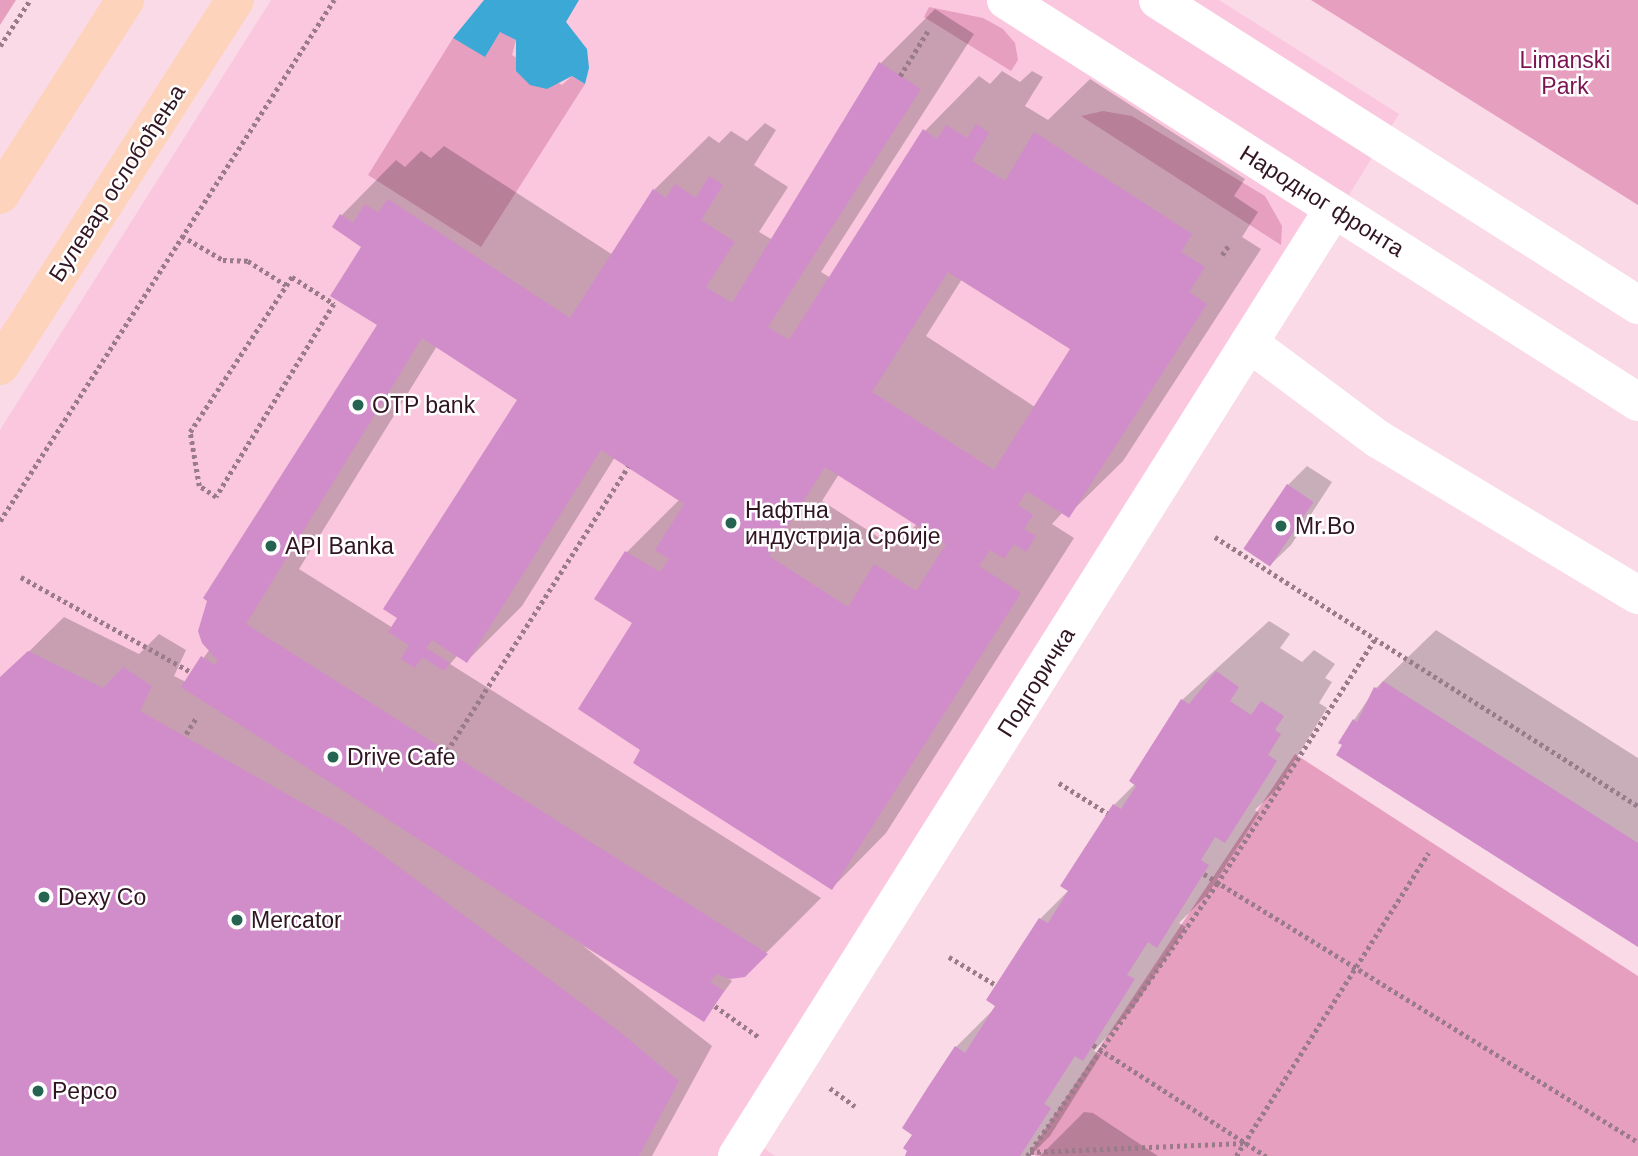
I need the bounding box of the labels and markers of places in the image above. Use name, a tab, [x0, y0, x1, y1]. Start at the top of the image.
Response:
place label: OTP bank	[372, 391, 476, 419]
marker: OTP bank	[350, 397, 366, 413]
place label: Нафтна индустрија Србије	[745, 496, 940, 550]
place label: Mr.Bo	[1295, 512, 1355, 540]
marker: Нафтна индустрија Србије	[723, 515, 739, 531]
marker: Mr.Bo	[1273, 518, 1289, 534]
place label: API Banka	[285, 532, 394, 560]
marker: API Banka	[263, 538, 279, 554]
place label: Drive Cafe	[347, 743, 456, 771]
marker: Drive Cafe	[325, 749, 341, 765]
place label: Dexy Co	[58, 883, 146, 911]
marker: Dexy Co	[36, 889, 52, 905]
place label: Mercator	[251, 906, 342, 934]
marker: Mercator	[229, 912, 245, 928]
place label: Pepco	[52, 1077, 117, 1105]
marker: Pepco	[30, 1083, 46, 1099]

